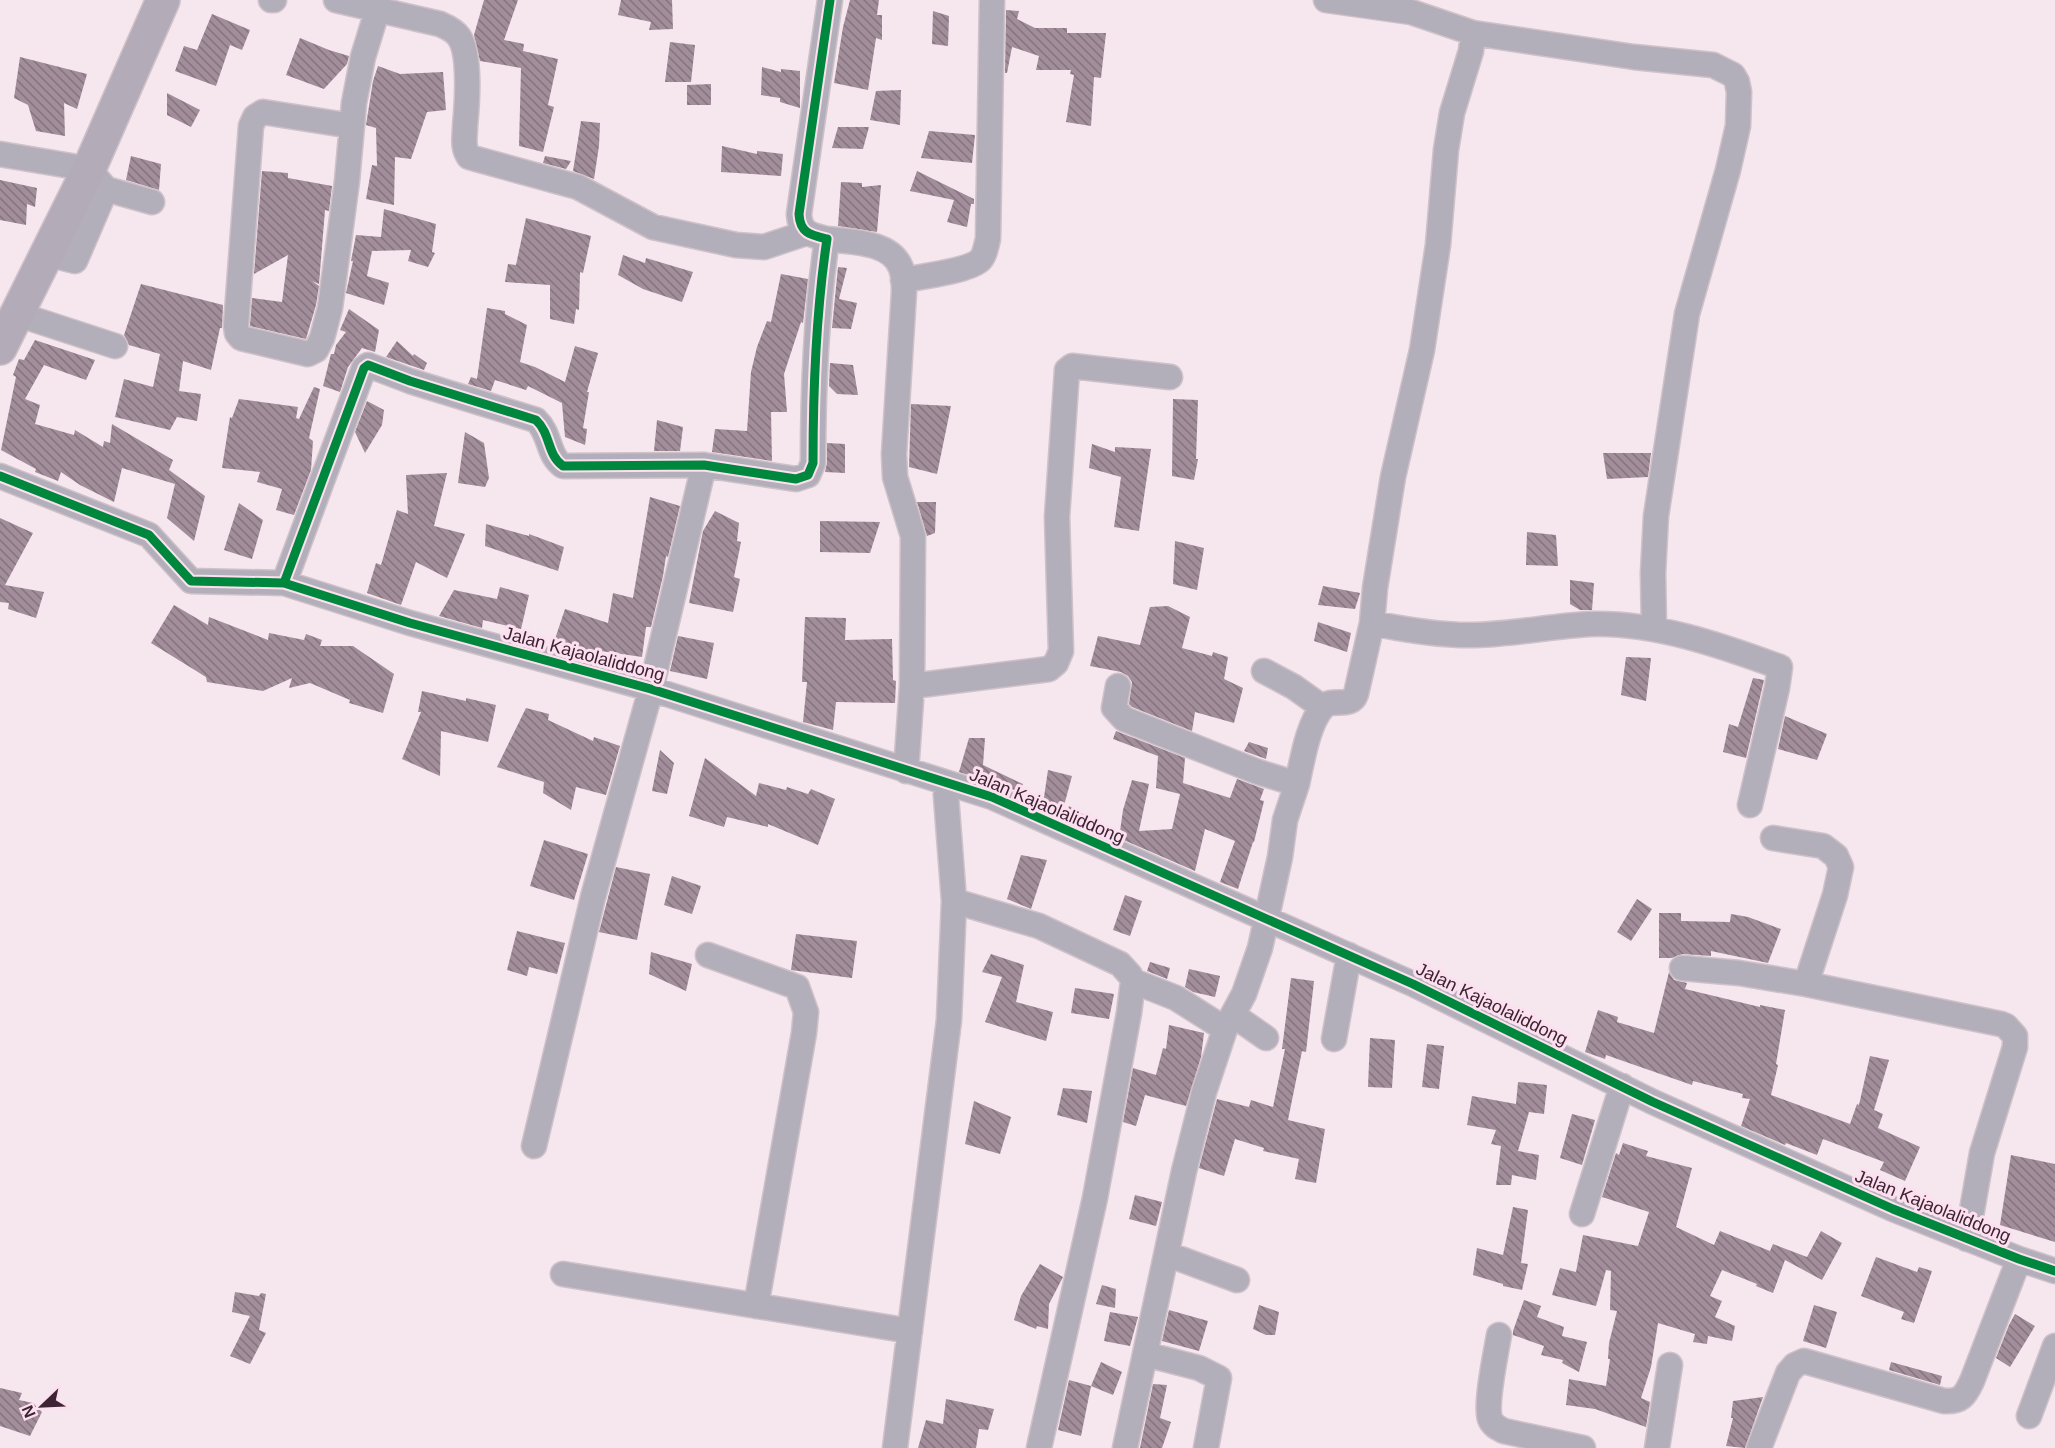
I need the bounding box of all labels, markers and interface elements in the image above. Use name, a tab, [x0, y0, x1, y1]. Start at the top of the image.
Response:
street label: Jalan Kajaolaliddong	[501, 623, 667, 685]
street label: Jalan Kajaolaliddong	[967, 764, 1127, 848]
street label: Jalan Kajaolaliddong	[1413, 959, 1571, 1049]
street label: Jalan Kajaolaliddong	[1852, 1166, 2014, 1246]
north arrow	[12, 1376, 72, 1436]
text: N	[19, 1403, 39, 1420]

